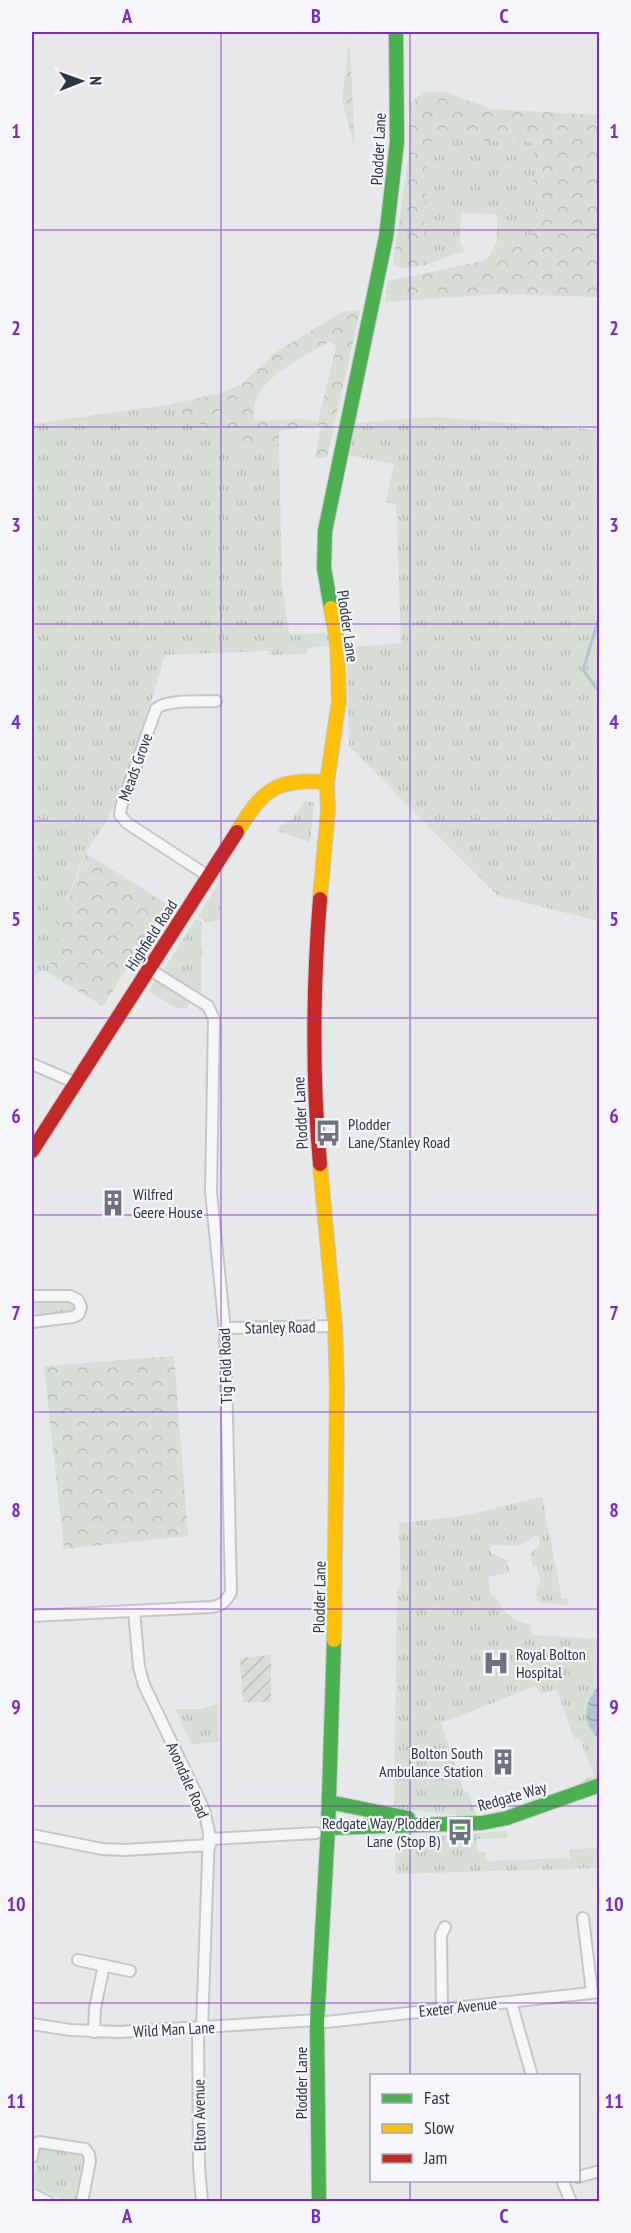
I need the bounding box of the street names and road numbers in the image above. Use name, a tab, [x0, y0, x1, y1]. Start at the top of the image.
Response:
street label: Plodder Lane	[366, 112, 390, 186]
street label: Plodder Lane	[333, 589, 363, 663]
street label: Meads Grove	[114, 730, 156, 804]
street label: Highfield Road	[121, 896, 181, 974]
street label: Plodder Lane	[288, 1076, 312, 1150]
street label: Stanley Road	[244, 1316, 316, 1338]
street label: Tig Fold Road	[214, 1328, 236, 1404]
street label: Plodder Lane	[308, 1561, 330, 1633]
street label: Avondale Road	[162, 1739, 214, 1821]
street label: Redgate Way	[475, 1777, 549, 1815]
street label: Exeter Avenue	[418, 1993, 498, 2021]
street label: Wild Man Lane	[133, 2017, 215, 2041]
street label: Plodder Lane	[291, 2047, 311, 2119]
street label: Elton Avenue	[188, 2079, 210, 2151]

